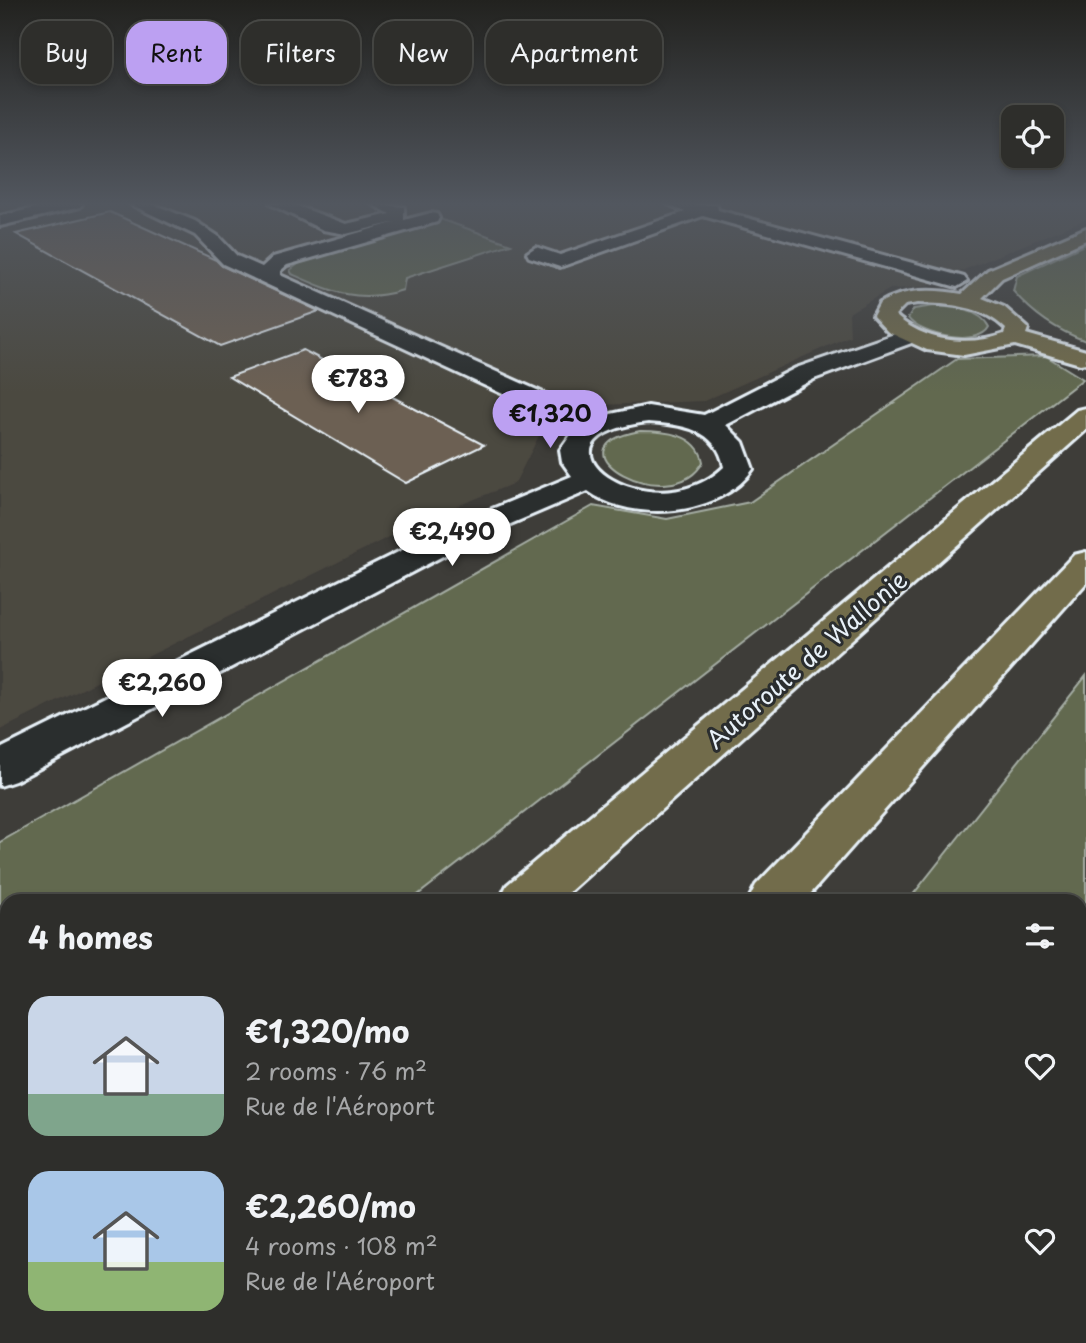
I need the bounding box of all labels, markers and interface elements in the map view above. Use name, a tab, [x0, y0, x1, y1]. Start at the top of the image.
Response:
chip: Buy	[21, 21, 112, 84]
chip: Rent	[126, 21, 227, 84]
chip: Filters	[241, 21, 360, 84]
chip: New	[374, 21, 472, 84]
chip: Apartment	[486, 21, 662, 84]
map controls	[1001, 105, 1064, 168]
button: locate	[1001, 105, 1064, 168]
pin: €783	[317, 356, 399, 415]
text: €783	[328, 360, 388, 395]
pin: €1,320	[493, 391, 607, 450]
text: €1,320	[509, 395, 591, 430]
pin: €2,490	[395, 508, 509, 568]
text: €2,490	[409, 513, 495, 548]
street label: Autoroute de Wallonie	[698, 561, 914, 757]
pin: €2,260	[105, 660, 219, 719]
text: €2,260	[118, 664, 206, 699]
text: 4 homes	[28, 914, 153, 959]
icon: filters	[1021, 917, 1059, 955]
text: €1,320/mo	[245, 1008, 409, 1053]
icon: home	[84, 1024, 168, 1108]
icon: heart	[1021, 1047, 1059, 1085]
text: 2 rooms · 76 m²	[245, 1053, 427, 1088]
text: Rue de l'Aéroport	[245, 1088, 435, 1123]
text: €2,260/mo	[245, 1183, 416, 1228]
icon: home	[84, 1199, 168, 1283]
icon: heart	[1021, 1222, 1059, 1260]
text: 4 rooms · 108 m²	[245, 1228, 438, 1263]
text: Rue de l'Aéroport	[245, 1263, 435, 1298]

